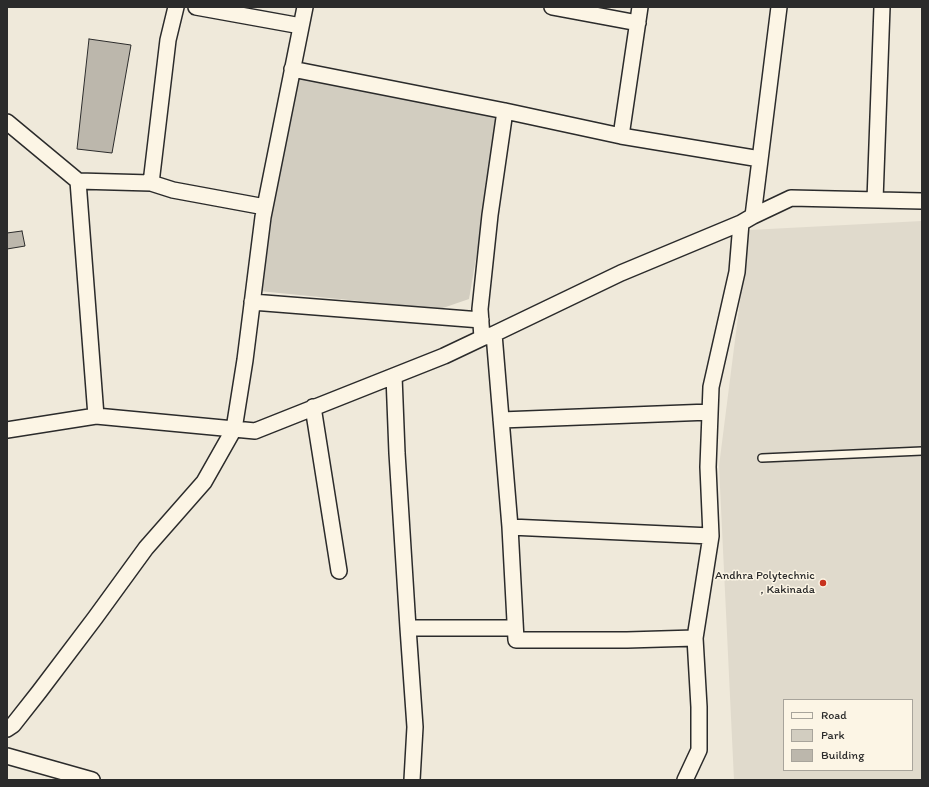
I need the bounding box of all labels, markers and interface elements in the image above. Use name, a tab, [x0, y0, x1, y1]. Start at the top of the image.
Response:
place label: Andhra Polytechnic , Kakinada	[715, 569, 815, 597]
marker: Andhra Polytechnic , Kakinada	[818, 578, 828, 588]
legend	[783, 699, 913, 771]
text: Road	[821, 708, 847, 722]
text: Park	[821, 728, 845, 742]
text: Building	[821, 748, 864, 762]

